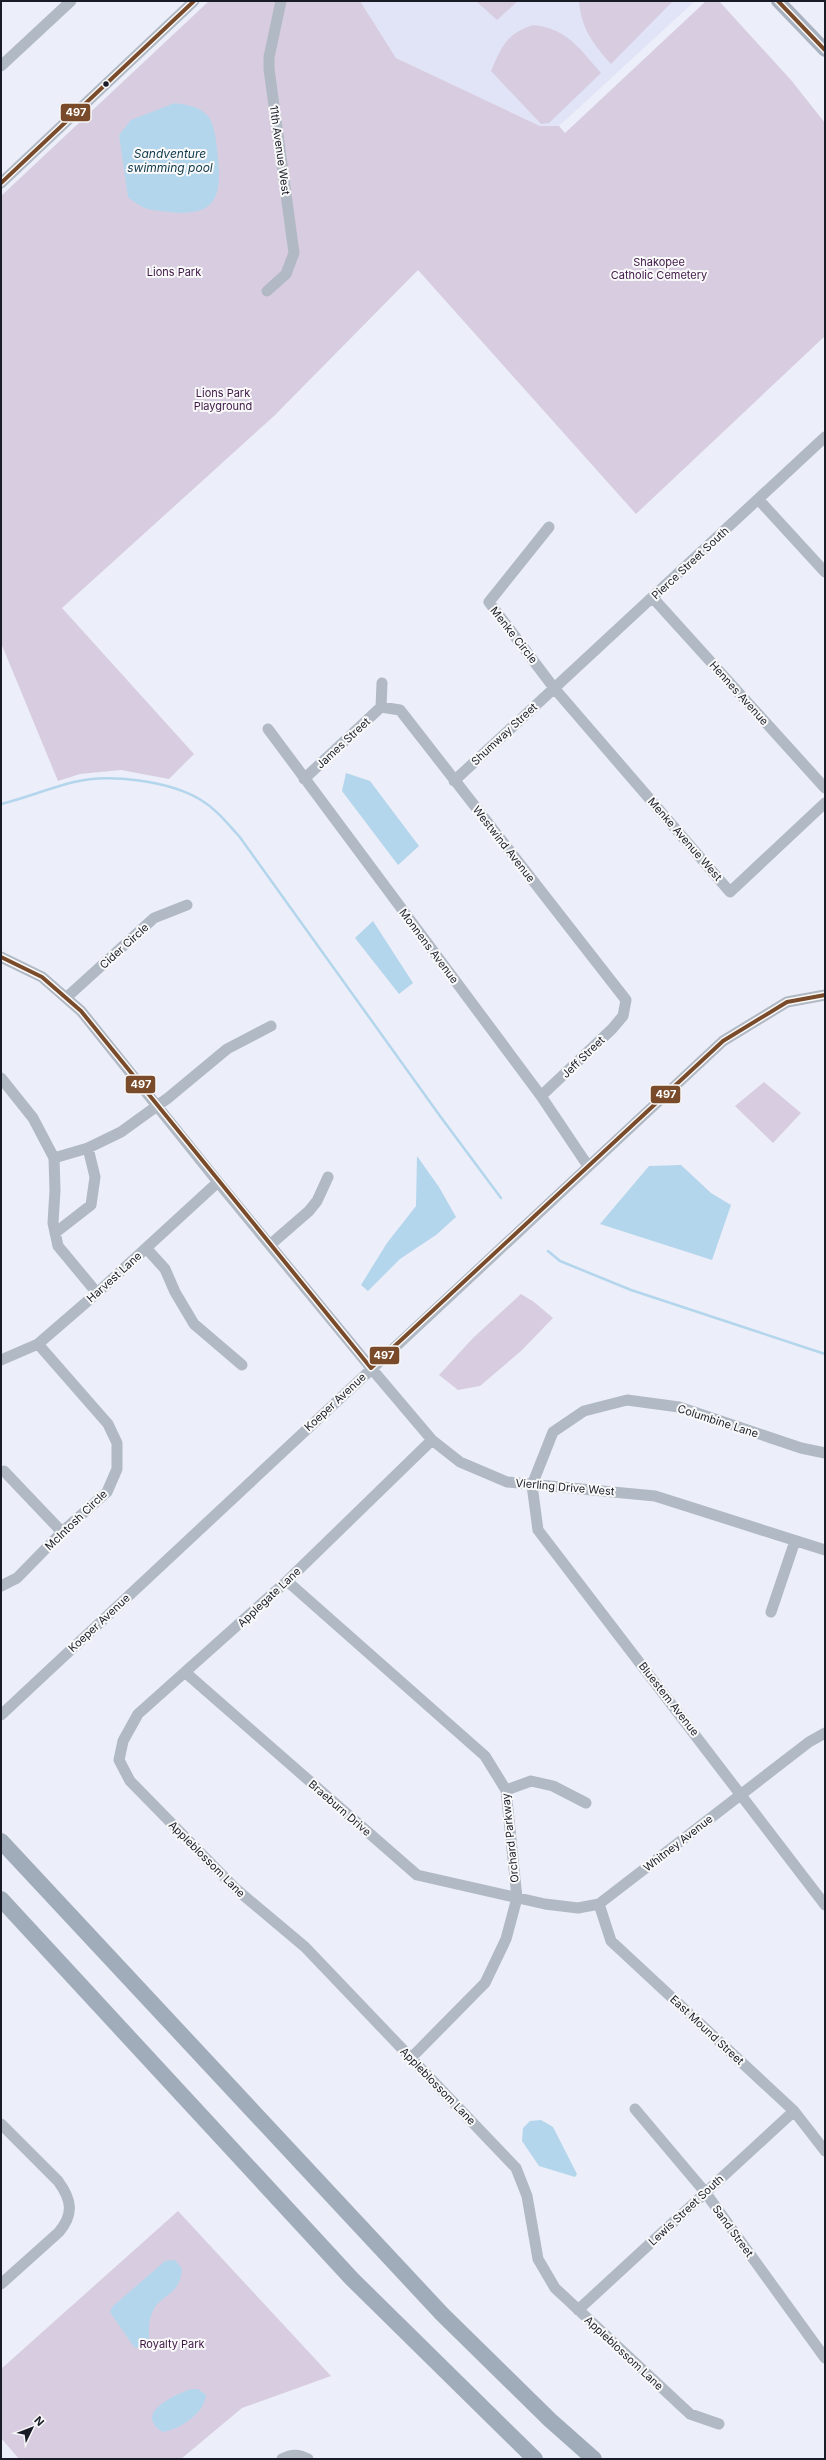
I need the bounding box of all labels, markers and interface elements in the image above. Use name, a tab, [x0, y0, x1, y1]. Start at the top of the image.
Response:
unlabelled marker	[101, 79, 111, 89]
line badge: 497	[60, 103, 91, 122]
street label: 11th Avenue West	[267, 104, 293, 196]
text: 497	[66, 105, 86, 119]
water label: Sandventure swimming pool	[127, 146, 213, 175]
park label: Shakopee Catholic Cemetery	[611, 255, 707, 282]
park label: Lions Park	[147, 265, 201, 279]
park label: Lions Park Playground	[194, 386, 252, 413]
street label: Pierce Street South	[649, 524, 731, 602]
street label: Menke Circle	[487, 604, 541, 666]
street label: Hennes Avenue	[707, 658, 771, 728]
street label: Shumway Street	[468, 700, 540, 768]
street label: James Street	[313, 714, 373, 771]
street label: Menke Avenue West	[645, 794, 725, 884]
street label: Westwind Avenue	[470, 803, 538, 885]
street label: Monnens Avenue	[396, 906, 462, 986]
street label: Cider Circle	[97, 920, 151, 972]
street label: Jeff Street	[559, 1033, 608, 1081]
line badge: 497	[125, 1075, 156, 1094]
text: 497	[131, 1077, 151, 1091]
line badge: 497	[650, 1085, 681, 1104]
text: 497	[656, 1087, 676, 1101]
street label: Harvest Lane	[84, 1249, 144, 1305]
line badge: 497	[369, 1346, 400, 1365]
text: 497	[374, 1348, 394, 1362]
street label: Koeper Avenue	[301, 1370, 369, 1434]
street label: Columbine Lane	[676, 1401, 760, 1441]
street label: Vierling Drive West	[515, 1476, 615, 1498]
street label: McIntosh Circle	[42, 1487, 110, 1553]
street label: Applegate Lane	[234, 1564, 304, 1630]
street label: Koeper Avenue	[65, 1591, 133, 1655]
street label: Bluestem Avenue	[636, 1659, 702, 1739]
street label: Braeburn Drive	[306, 1777, 374, 1839]
street label: Orchard Parkway	[498, 1793, 522, 1883]
street label: Whitney Avenue	[641, 1812, 715, 1874]
street label: Appleblossom Lane	[166, 1818, 248, 1900]
street label: East Mound Street	[667, 1992, 747, 2068]
street label: Appleblossom Lane	[397, 2044, 479, 2128]
street label: Lewis Street South	[646, 2172, 726, 2248]
street label: Sand Street	[710, 2202, 757, 2260]
street label: Appleblossom Lane	[582, 2313, 666, 2393]
park label: Royalty Park	[139, 2337, 205, 2351]
north arrow	[12, 2408, 52, 2448]
text: N	[31, 2413, 47, 2429]

